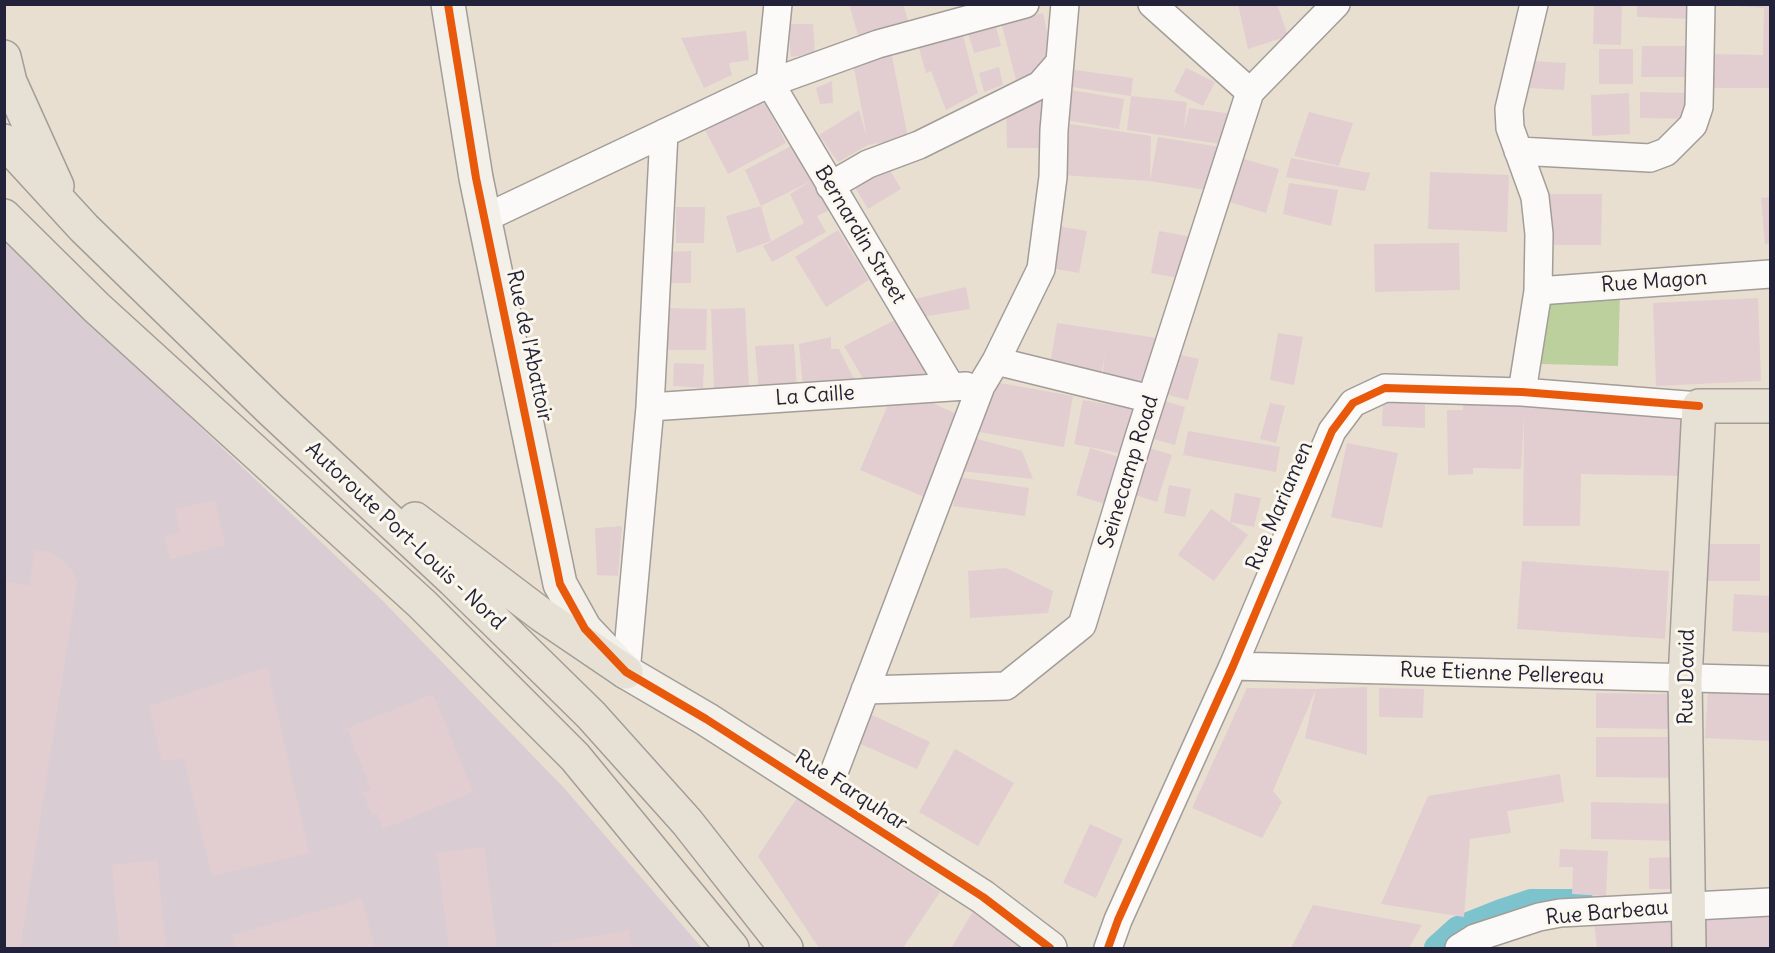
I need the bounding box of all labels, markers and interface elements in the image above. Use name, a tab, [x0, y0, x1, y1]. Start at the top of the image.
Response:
street label: Bernardin Street	[809, 161, 911, 309]
street label: Rue Magon	[1600, 266, 1708, 298]
street label: Rue de l'Abattoir	[501, 268, 557, 424]
street label: La Caille	[775, 381, 855, 411]
street label: Seinecamp Road	[1094, 393, 1164, 551]
street label: Autoroute Port-Louis - Nord	[300, 437, 510, 635]
street label: Rue Mariamen	[1241, 438, 1319, 574]
street label: Rue David	[1674, 629, 1700, 725]
street label: Rue Etienne Pellereau	[1399, 658, 1605, 690]
street label: Rue Farquhar	[790, 745, 912, 837]
street label: Rue Barbeau	[1545, 895, 1669, 931]

